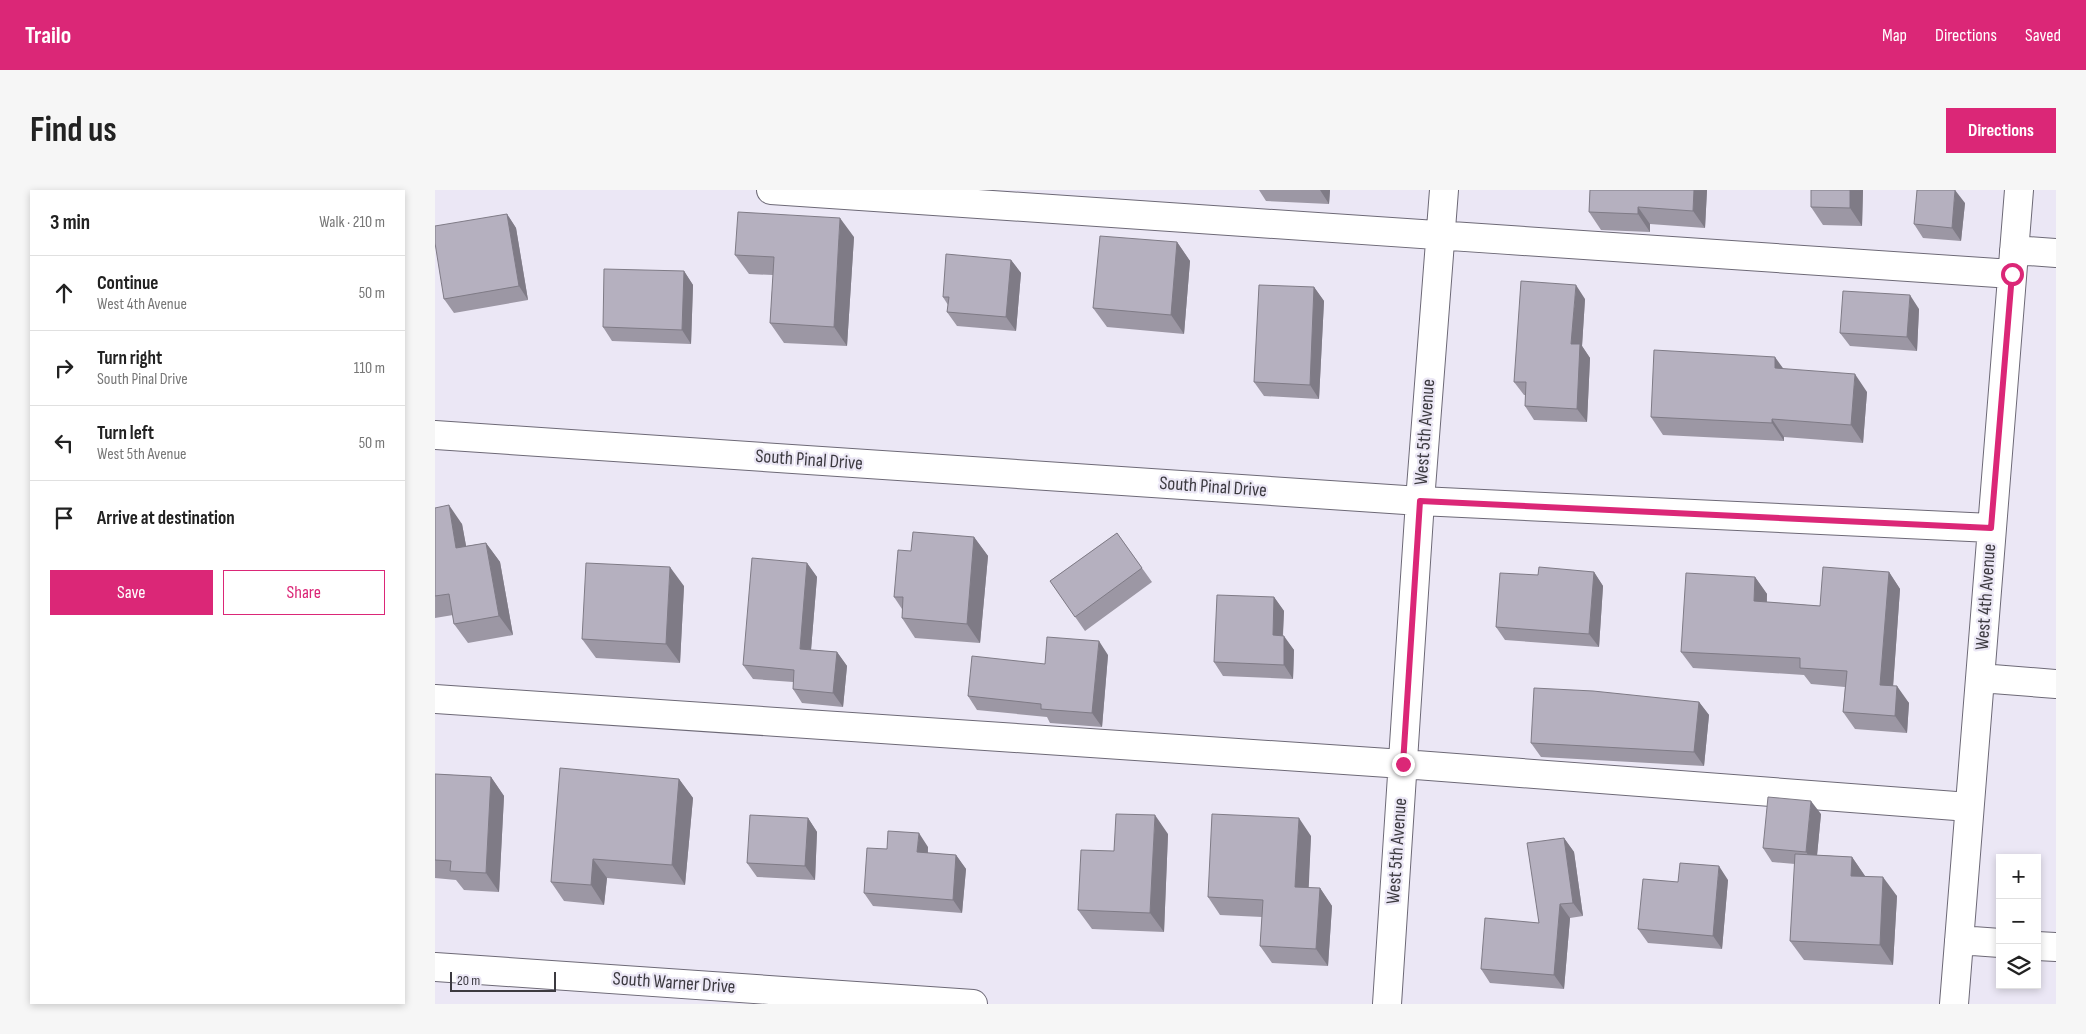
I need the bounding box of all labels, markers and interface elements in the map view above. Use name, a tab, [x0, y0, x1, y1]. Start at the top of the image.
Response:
text: Trailo	[25, 21, 71, 50]
text: Map	[1882, 25, 1907, 46]
text: Directions	[1935, 25, 1997, 46]
text: Saved	[2025, 25, 2061, 46]
button: Directions	[1946, 108, 2056, 153]
text: Find us	[30, 109, 117, 152]
text: 3 min	[50, 210, 90, 235]
text: Walk · 210 m	[319, 213, 385, 232]
route start	[2001, 263, 2024, 286]
text: Continue	[97, 272, 158, 295]
icon: ahead	[50, 279, 78, 307]
text: 50 m	[359, 284, 385, 303]
text: West 4th Avenue	[97, 295, 187, 314]
text: Turn right	[97, 347, 162, 370]
icon: right	[50, 354, 78, 382]
text: 110 m	[354, 359, 385, 378]
text: South Pinal Drive	[97, 370, 188, 389]
street label: West 5th Avenue	[1410, 378, 1440, 486]
text: Turn left	[97, 422, 154, 445]
icon: left	[50, 429, 78, 457]
text: 50 m	[359, 434, 385, 453]
text: West 5th Avenue	[97, 445, 187, 464]
street label: South Pinal Drive	[755, 445, 863, 475]
street label: South Pinal Drive	[1159, 472, 1267, 502]
icon: arrive	[50, 504, 78, 532]
text: Arrive at destination	[97, 507, 235, 530]
street label: West 4th Avenue	[1971, 543, 2001, 651]
button: Save	[50, 570, 213, 615]
button: Share	[223, 570, 385, 615]
route end	[1392, 753, 1415, 776]
street label: West 5th Avenue	[1382, 797, 1412, 905]
map controls	[1996, 854, 2041, 989]
button: +	[1996, 854, 2041, 899]
button: −	[1996, 899, 2041, 944]
button: layers	[1996, 944, 2041, 989]
street label: South Warner Drive	[612, 967, 736, 999]
scale bar	[450, 969, 556, 992]
text: 20 m	[457, 972, 480, 989]

